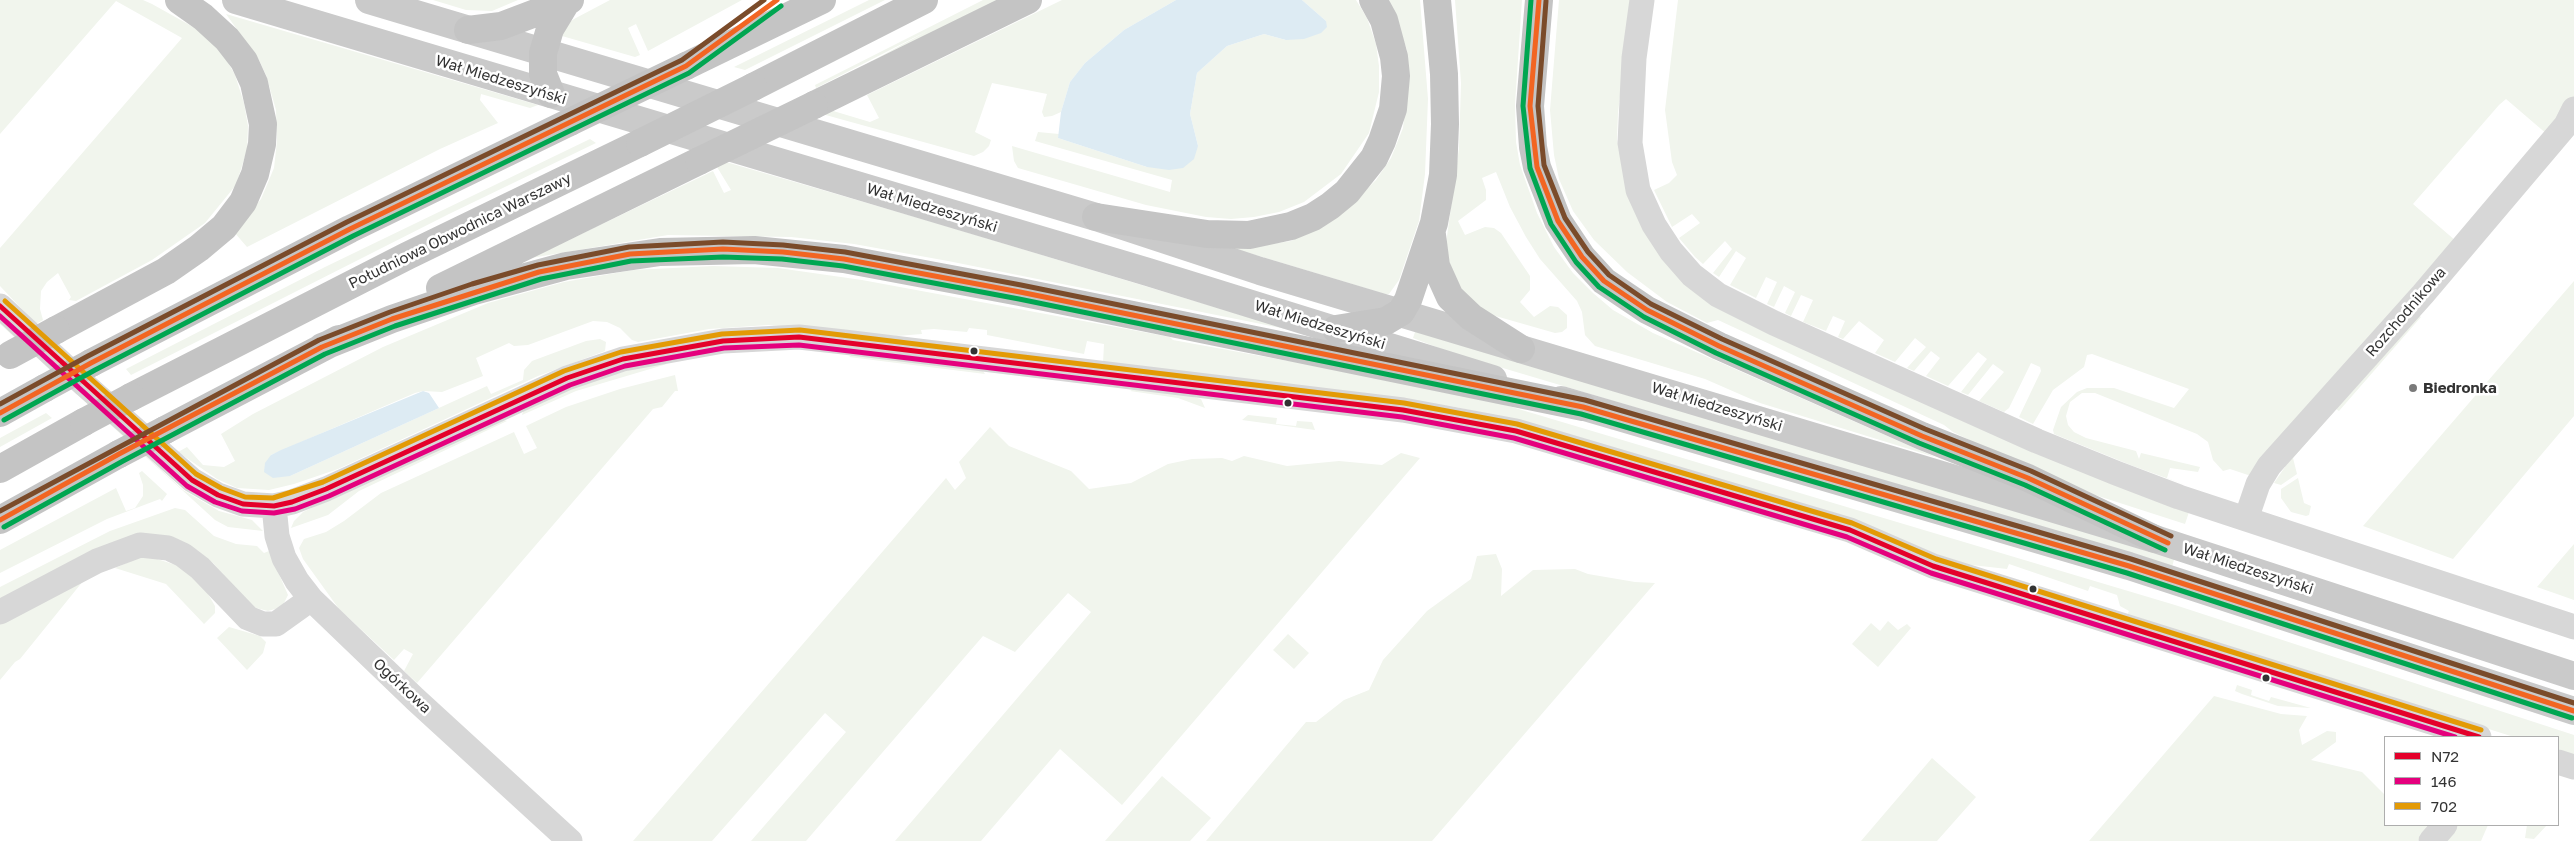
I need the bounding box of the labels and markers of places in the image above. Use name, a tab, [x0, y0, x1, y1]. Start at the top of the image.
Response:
unlabelled marker	[969, 346, 979, 356]
place label: Biedronka	[2423, 379, 2497, 397]
marker: Biedronka	[2407, 382, 2419, 394]
unlabelled marker	[1283, 398, 1293, 408]
unlabelled marker	[2028, 584, 2038, 594]
unlabelled marker	[2261, 673, 2271, 683]

